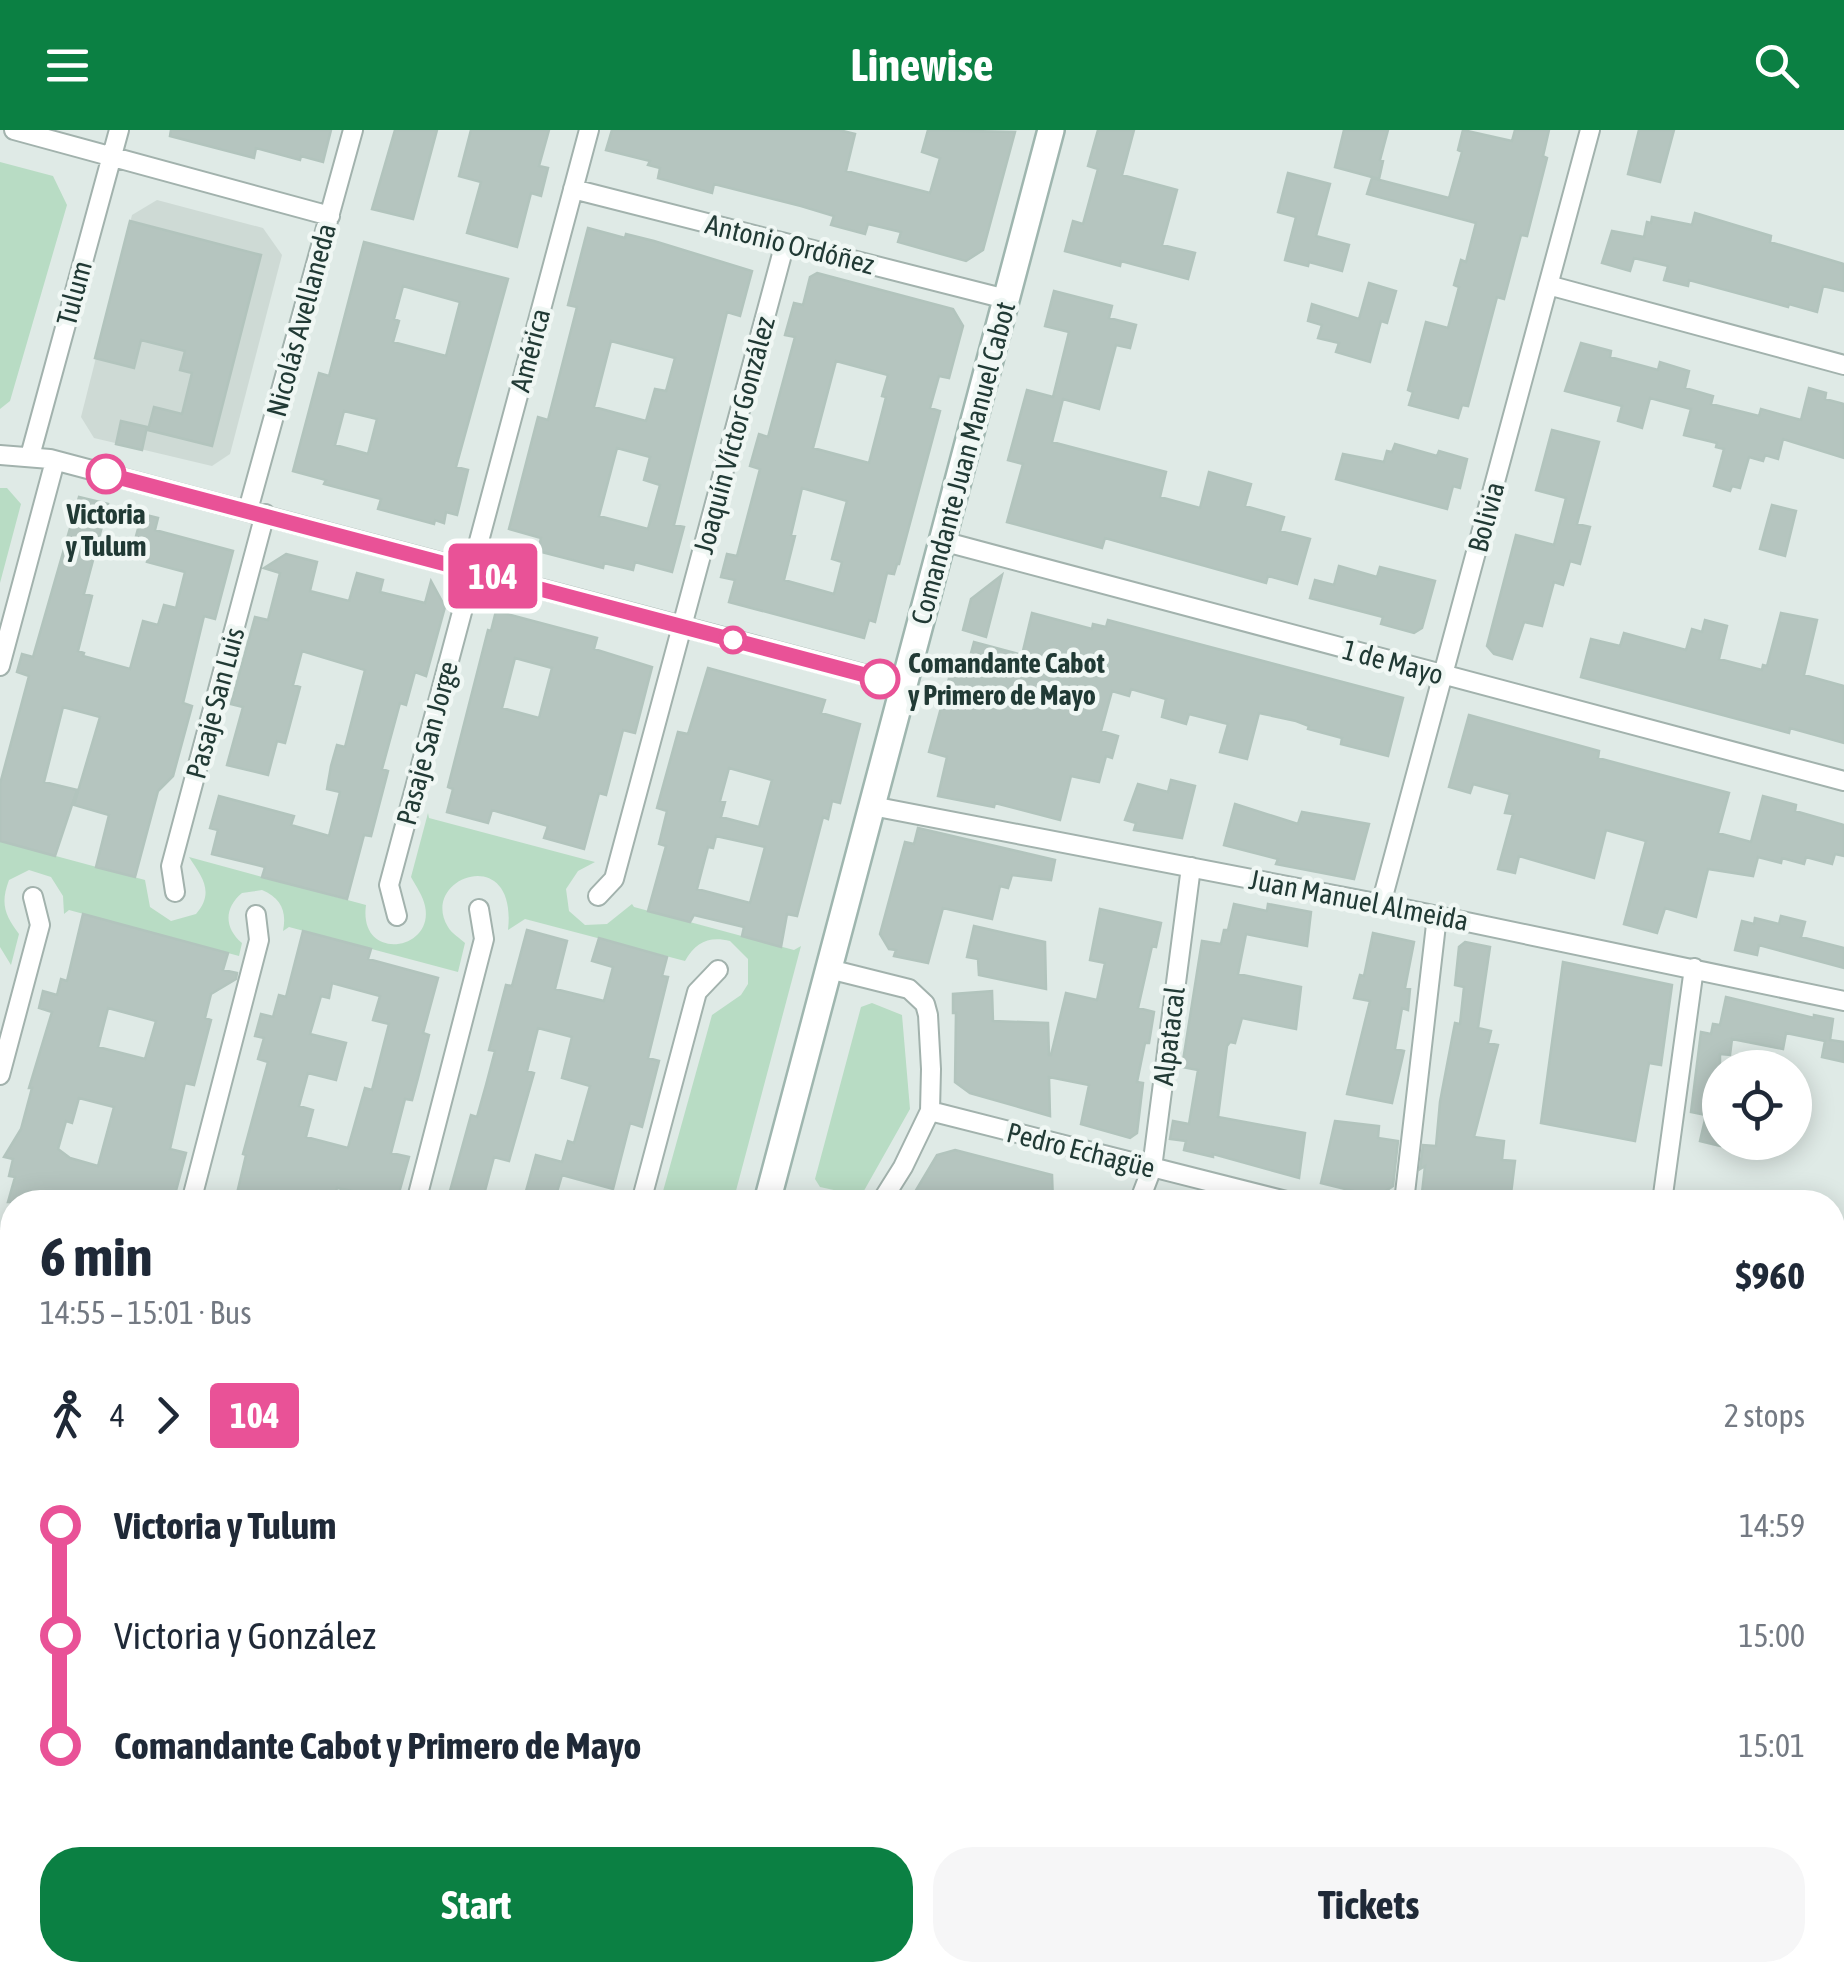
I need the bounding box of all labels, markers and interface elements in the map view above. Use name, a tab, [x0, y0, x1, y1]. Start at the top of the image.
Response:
icon: menu	[40, 38, 95, 93]
icon: search	[1749, 38, 1804, 93]
text: Linewise	[850, 39, 994, 91]
street label: Antonio Ordóñez	[702, 208, 878, 280]
street label: Nicolás Avellaneda	[260, 220, 342, 420]
street label: Tulum	[50, 257, 98, 329]
street label: Comandante Juan Manuel Cabot	[905, 298, 1021, 628]
street label: América	[504, 305, 556, 395]
street label: Joaquín Víctor González	[687, 313, 781, 557]
marker: Victoria y Tulum	[87, 455, 125, 493]
street label: Bolivia	[1461, 478, 1511, 556]
place label: Victoria y Tulum	[65, 498, 146, 562]
line badge: 104	[436, 544, 550, 608]
text: 104	[468, 556, 518, 596]
street label: Pasaje San Luis	[179, 624, 251, 782]
unlabelled marker	[720, 627, 746, 653]
street label: 1 de Mayo	[1339, 633, 1447, 691]
place label: Comandante Cabot y Primero de Mayo	[908, 647, 1105, 711]
street label: Pasaje San Jorge	[390, 658, 464, 828]
marker: Comandante Cabot y Primero de Mayo	[861, 660, 899, 698]
street label: Juan Manuel Almeida	[1247, 863, 1471, 937]
street label: Alpatacal	[1147, 984, 1191, 1087]
map controls	[1702, 1050, 1812, 1160]
button: locate	[1702, 1050, 1812, 1160]
street label: Pedro Echagüe	[1004, 1116, 1158, 1184]
text: 6 min	[40, 1225, 152, 1288]
text: $960	[1735, 1254, 1805, 1297]
text: 14:55 – 15:01 · Bus	[40, 1294, 251, 1331]
icon: walk	[40, 1388, 95, 1443]
icon: forward	[140, 1388, 195, 1443]
text: 104	[230, 1395, 279, 1435]
text: 4	[110, 1397, 125, 1434]
text: 2 stops	[1724, 1397, 1805, 1434]
text: Victoria y Tulum	[114, 1504, 336, 1547]
text: 14:59	[1739, 1507, 1805, 1544]
text: Victoria y González	[114, 1614, 376, 1657]
text: 15:00	[1739, 1617, 1805, 1654]
text: Comandante Cabot y Primero de Mayo	[114, 1724, 641, 1767]
text: 15:01	[1739, 1727, 1805, 1764]
button: Start	[40, 1847, 913, 1962]
button: Tickets	[933, 1847, 1805, 1962]

